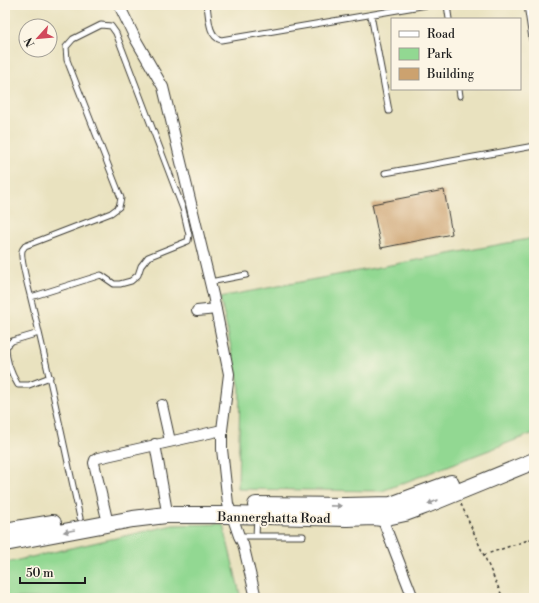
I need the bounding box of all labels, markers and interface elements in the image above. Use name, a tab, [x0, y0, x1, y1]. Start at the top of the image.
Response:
north arrow	[18, 18, 58, 58]
legend	[391, 18, 521, 90]
text: Road	[427, 27, 455, 42]
text: N	[22, 35, 38, 49]
text: Park	[427, 47, 453, 62]
text: Building	[426, 67, 475, 82]
one-way arrow	[427, 500, 439, 506]
one-way arrow	[330, 503, 343, 509]
street label: Bannerghatta Road	[216, 509, 331, 527]
one-way arrow	[63, 528, 75, 534]
scale bar	[20, 559, 85, 585]
text: 50 m	[26, 566, 54, 581]

